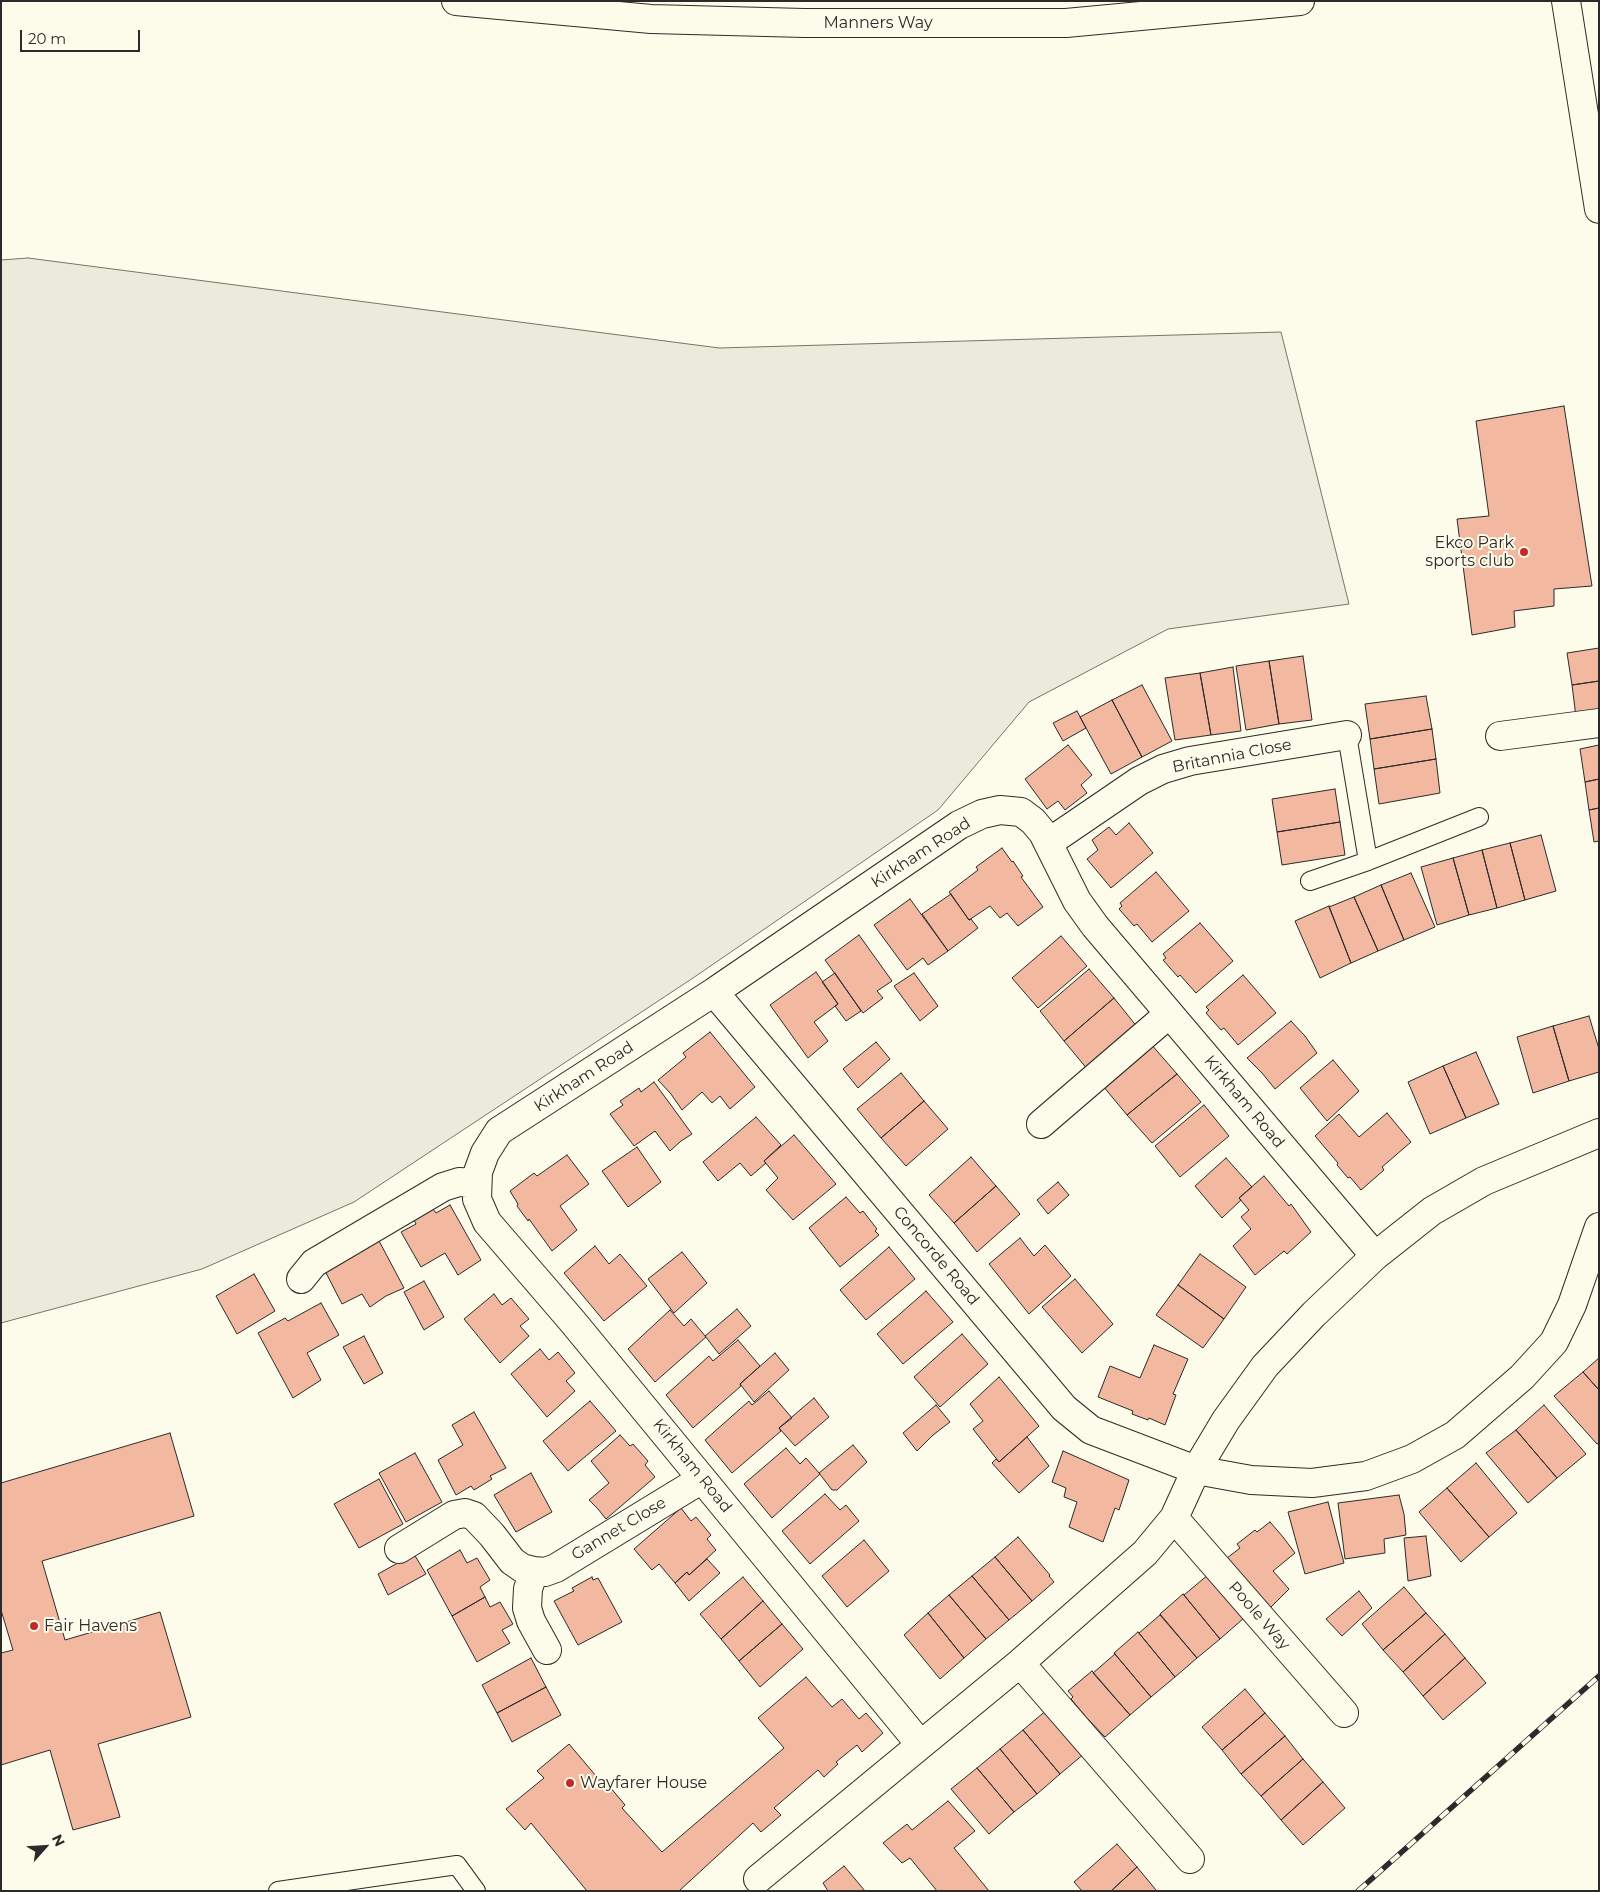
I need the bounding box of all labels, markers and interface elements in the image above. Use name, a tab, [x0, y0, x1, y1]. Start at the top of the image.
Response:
street label: Manners Way	[823, 13, 933, 33]
scale bar	[22, 20, 142, 52]
text: 20 m	[28, 29, 66, 48]
place label: Ekco Park sports club	[1425, 533, 1514, 571]
marker: Ekco Park sports club	[1518, 546, 1530, 558]
street label: Britannia Close	[1171, 735, 1293, 777]
street label: Kirkham Road	[868, 814, 974, 892]
street label: Kirkham Road	[531, 1038, 637, 1116]
street label: Kirkham Road	[1200, 1052, 1288, 1152]
street label: Concorde Road	[889, 1203, 983, 1309]
street label: Kirkham Road	[648, 1415, 736, 1517]
street label: Gannet Close	[568, 1493, 670, 1565]
street label: Poole Way	[1224, 1578, 1294, 1654]
place label: Fair Havens	[44, 1616, 137, 1636]
marker: Fair Havens	[28, 1620, 40, 1632]
place label: Wayfarer House	[580, 1773, 707, 1793]
marker: Wayfarer House	[564, 1777, 576, 1789]
north arrow	[20, 1822, 70, 1872]
text: N	[48, 1831, 69, 1849]

